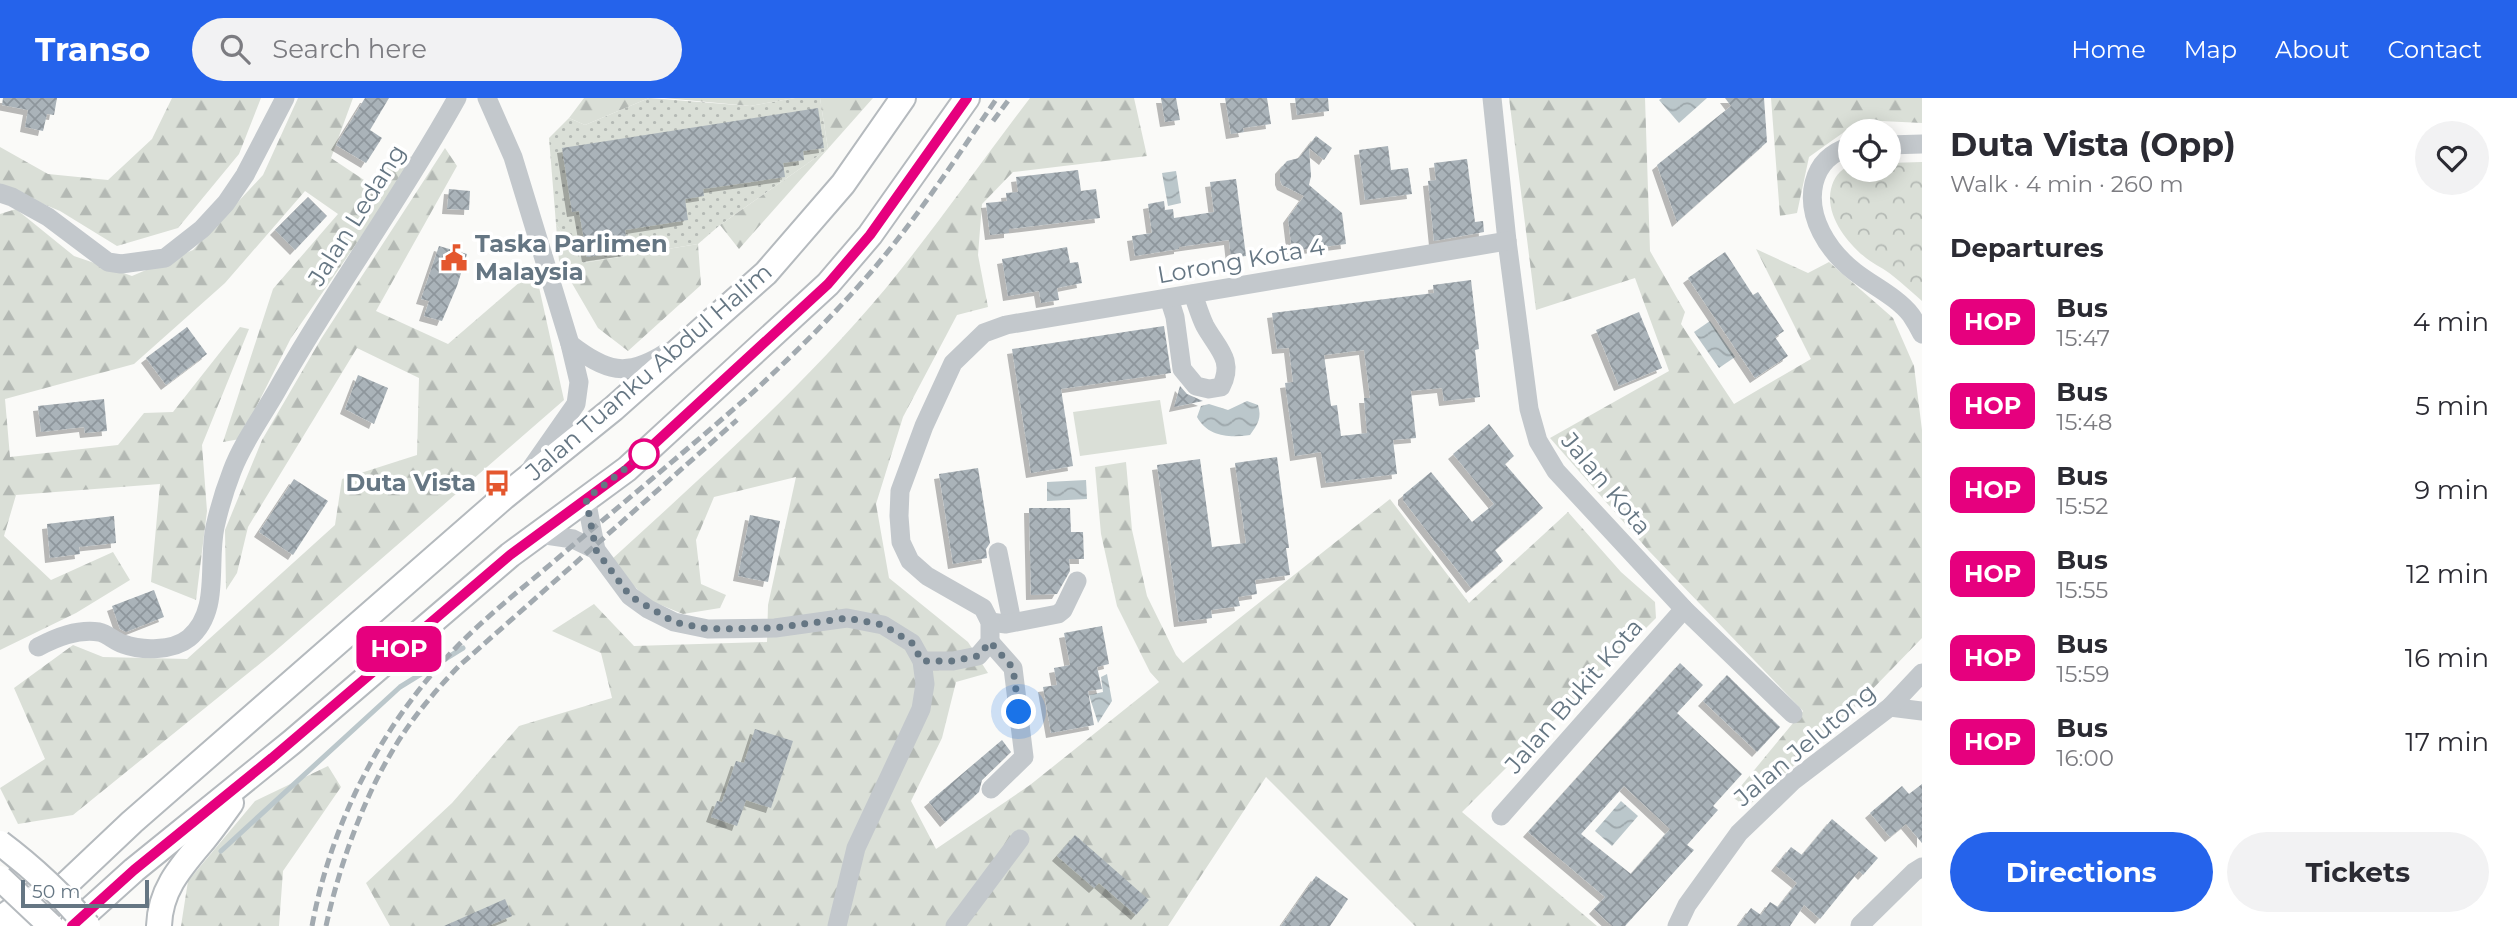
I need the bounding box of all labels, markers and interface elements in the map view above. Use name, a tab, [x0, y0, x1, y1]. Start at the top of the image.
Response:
search box	[192, 18, 682, 81]
text: Transo	[35, 29, 150, 69]
icon: search	[216, 30, 254, 68]
text: Search here	[272, 33, 427, 65]
text: Home	[2071, 35, 2146, 64]
text: Map	[2184, 35, 2237, 64]
text: About	[2275, 35, 2349, 64]
text: Contact	[2387, 35, 2482, 64]
map controls	[1838, 119, 1901, 182]
button: locate	[1838, 119, 1901, 182]
button: heart	[2415, 121, 2489, 195]
text: Duta Vista (Opp)	[1950, 124, 2236, 164]
street label: Jalan Ledang	[301, 139, 411, 291]
text: Walk · 4 min · 260 m	[1950, 170, 2184, 198]
place label: Taska Parlimen Malaysia	[475, 229, 668, 286]
street label: Lorong Kota 4	[1155, 231, 1327, 289]
text: Departures	[1950, 232, 2104, 264]
public building icon: Taska Parlimen Malaysia	[439, 243, 469, 273]
street label: Jalan Tuanku Abdul Halim	[519, 257, 778, 487]
text: Bus	[2056, 292, 2108, 324]
text: 4 min	[2413, 306, 2489, 338]
text: HOP	[1964, 307, 2021, 336]
text: 15:47	[2056, 324, 2110, 352]
text: Bus	[2056, 376, 2108, 408]
text: 5 min	[2415, 390, 2489, 422]
text: HOP	[1964, 391, 2021, 420]
text: 15:48	[2056, 408, 2113, 436]
street label: Jalan Kota	[1555, 426, 1657, 541]
unlabelled marker	[629, 439, 659, 469]
text: Bus	[2056, 460, 2108, 492]
place label: Duta Vista	[346, 468, 476, 497]
bus stop icon: Duta Vista	[482, 468, 512, 498]
text: 9 min	[2414, 474, 2489, 506]
text: HOP	[1964, 475, 2021, 504]
text: 15:52	[2056, 492, 2108, 520]
text: Bus	[2056, 544, 2108, 576]
text: 12 min	[2406, 558, 2489, 590]
text: HOP	[1964, 559, 2021, 588]
text: 15:55	[2056, 576, 2108, 604]
street label: Jalan Bukit Kota	[1498, 613, 1649, 780]
line badge: HOP	[359, 626, 439, 672]
text: Bus	[2056, 628, 2108, 660]
text: HOP	[370, 634, 428, 663]
text: 16 min	[2405, 642, 2489, 674]
text: HOP	[1964, 643, 2021, 672]
text: 15:59	[2056, 660, 2109, 688]
street label: Jalan Jelutong	[1727, 677, 1881, 813]
your location	[1001, 694, 1036, 729]
text: Bus	[2056, 712, 2108, 744]
text: 17 min	[2405, 726, 2489, 758]
text: HOP	[1964, 727, 2021, 756]
text: 16:00	[2056, 744, 2114, 772]
button: Directions	[1950, 832, 2213, 912]
button: Tickets	[2227, 832, 2489, 912]
scale bar	[21, 877, 149, 909]
text: 50 m	[32, 880, 80, 903]

